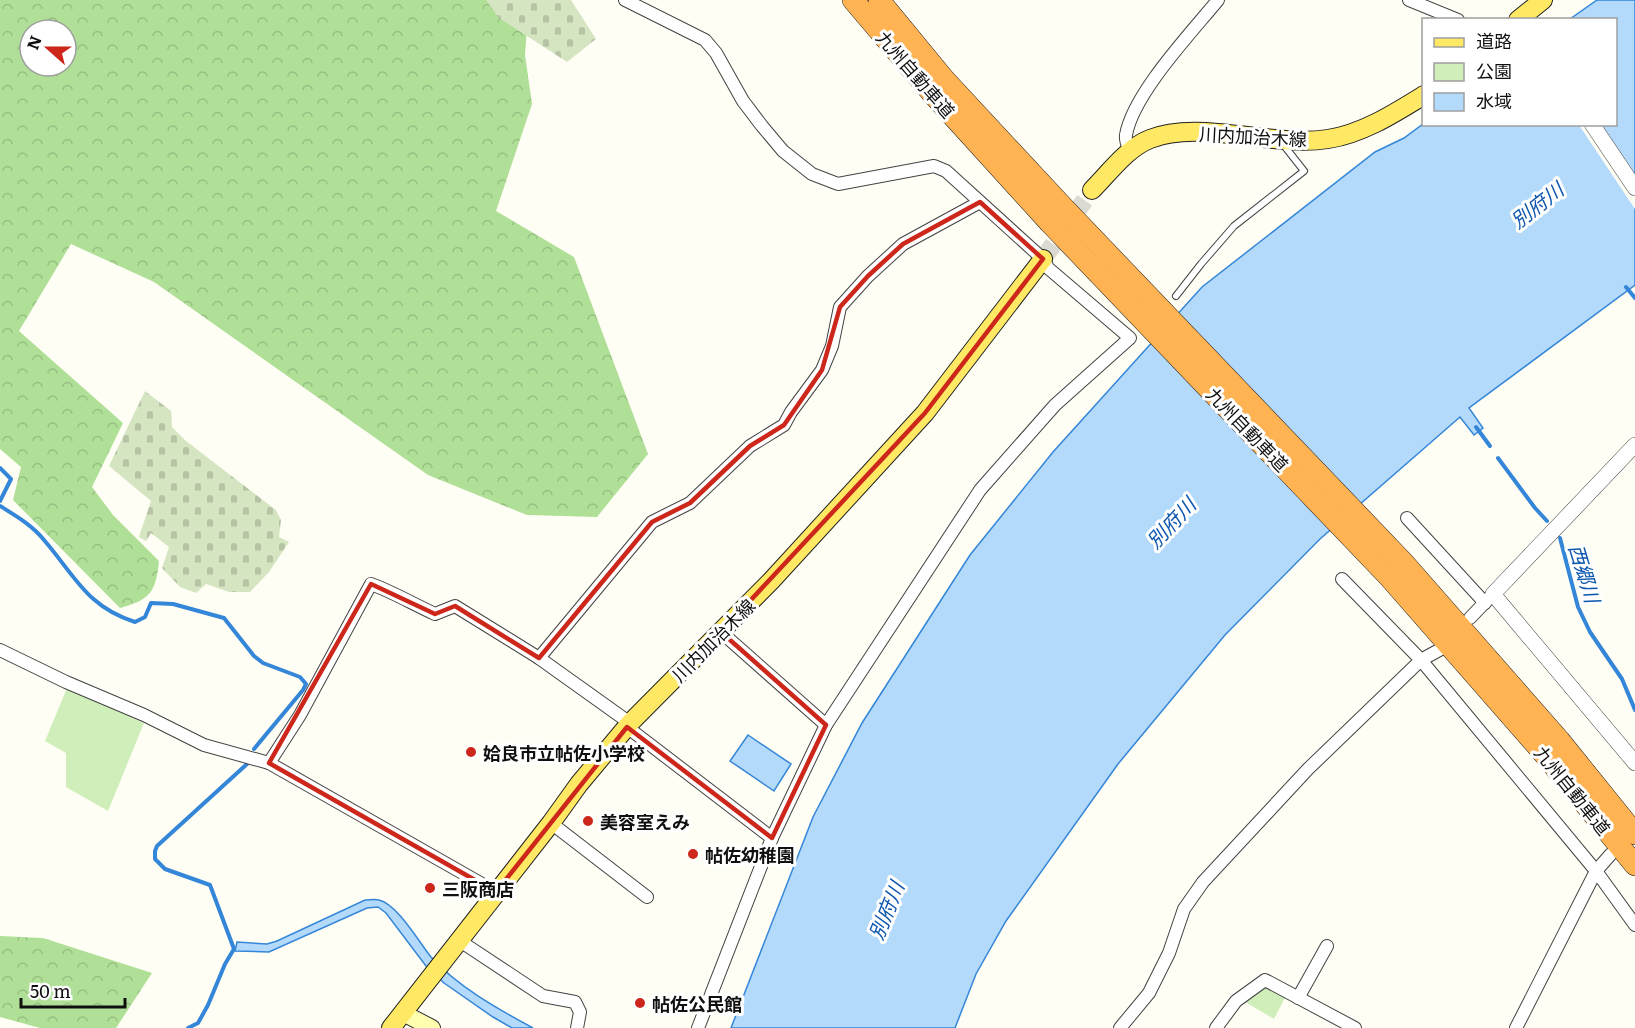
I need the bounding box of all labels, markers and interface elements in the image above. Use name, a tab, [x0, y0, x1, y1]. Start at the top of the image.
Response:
north arrow	[18, 18, 78, 78]
legend	[1422, 18, 1617, 126]
street label: 九州自動車道	[870, 24, 962, 124]
text: 道路	[1476, 27, 1512, 54]
text: N	[19, 32, 47, 53]
text: 公園	[1476, 57, 1512, 84]
text: 水域	[1476, 87, 1512, 114]
street label: 川内加治木線	[1198, 120, 1308, 152]
water label: 別府川	[1503, 172, 1570, 234]
street label: 九州自動車道	[1201, 381, 1295, 477]
water label: 別府川	[1139, 488, 1203, 554]
water label: 西郷川	[1563, 540, 1610, 608]
street label: 川内加治木線	[665, 592, 761, 688]
place label: 姶良市立帖佐小学校	[483, 739, 645, 766]
street label: 九州自動車道	[1529, 740, 1617, 840]
marker: 姶良市立帖佐小学校	[464, 745, 478, 759]
place label: 美容室えみ	[600, 808, 690, 835]
marker: 美容室えみ	[581, 814, 595, 828]
place label: 帖佐幼稚園	[705, 841, 795, 868]
marker: 帖佐幼稚園	[686, 847, 700, 861]
place label: 三阪商店	[442, 875, 514, 902]
water label: 別府川	[860, 875, 911, 943]
marker: 三阪商店	[423, 881, 437, 895]
scale bar	[21, 971, 124, 1009]
text: 50 m	[30, 977, 71, 1004]
place label: 帖佐公民館	[652, 990, 742, 1017]
marker: 帖佐公民館	[633, 996, 647, 1010]

